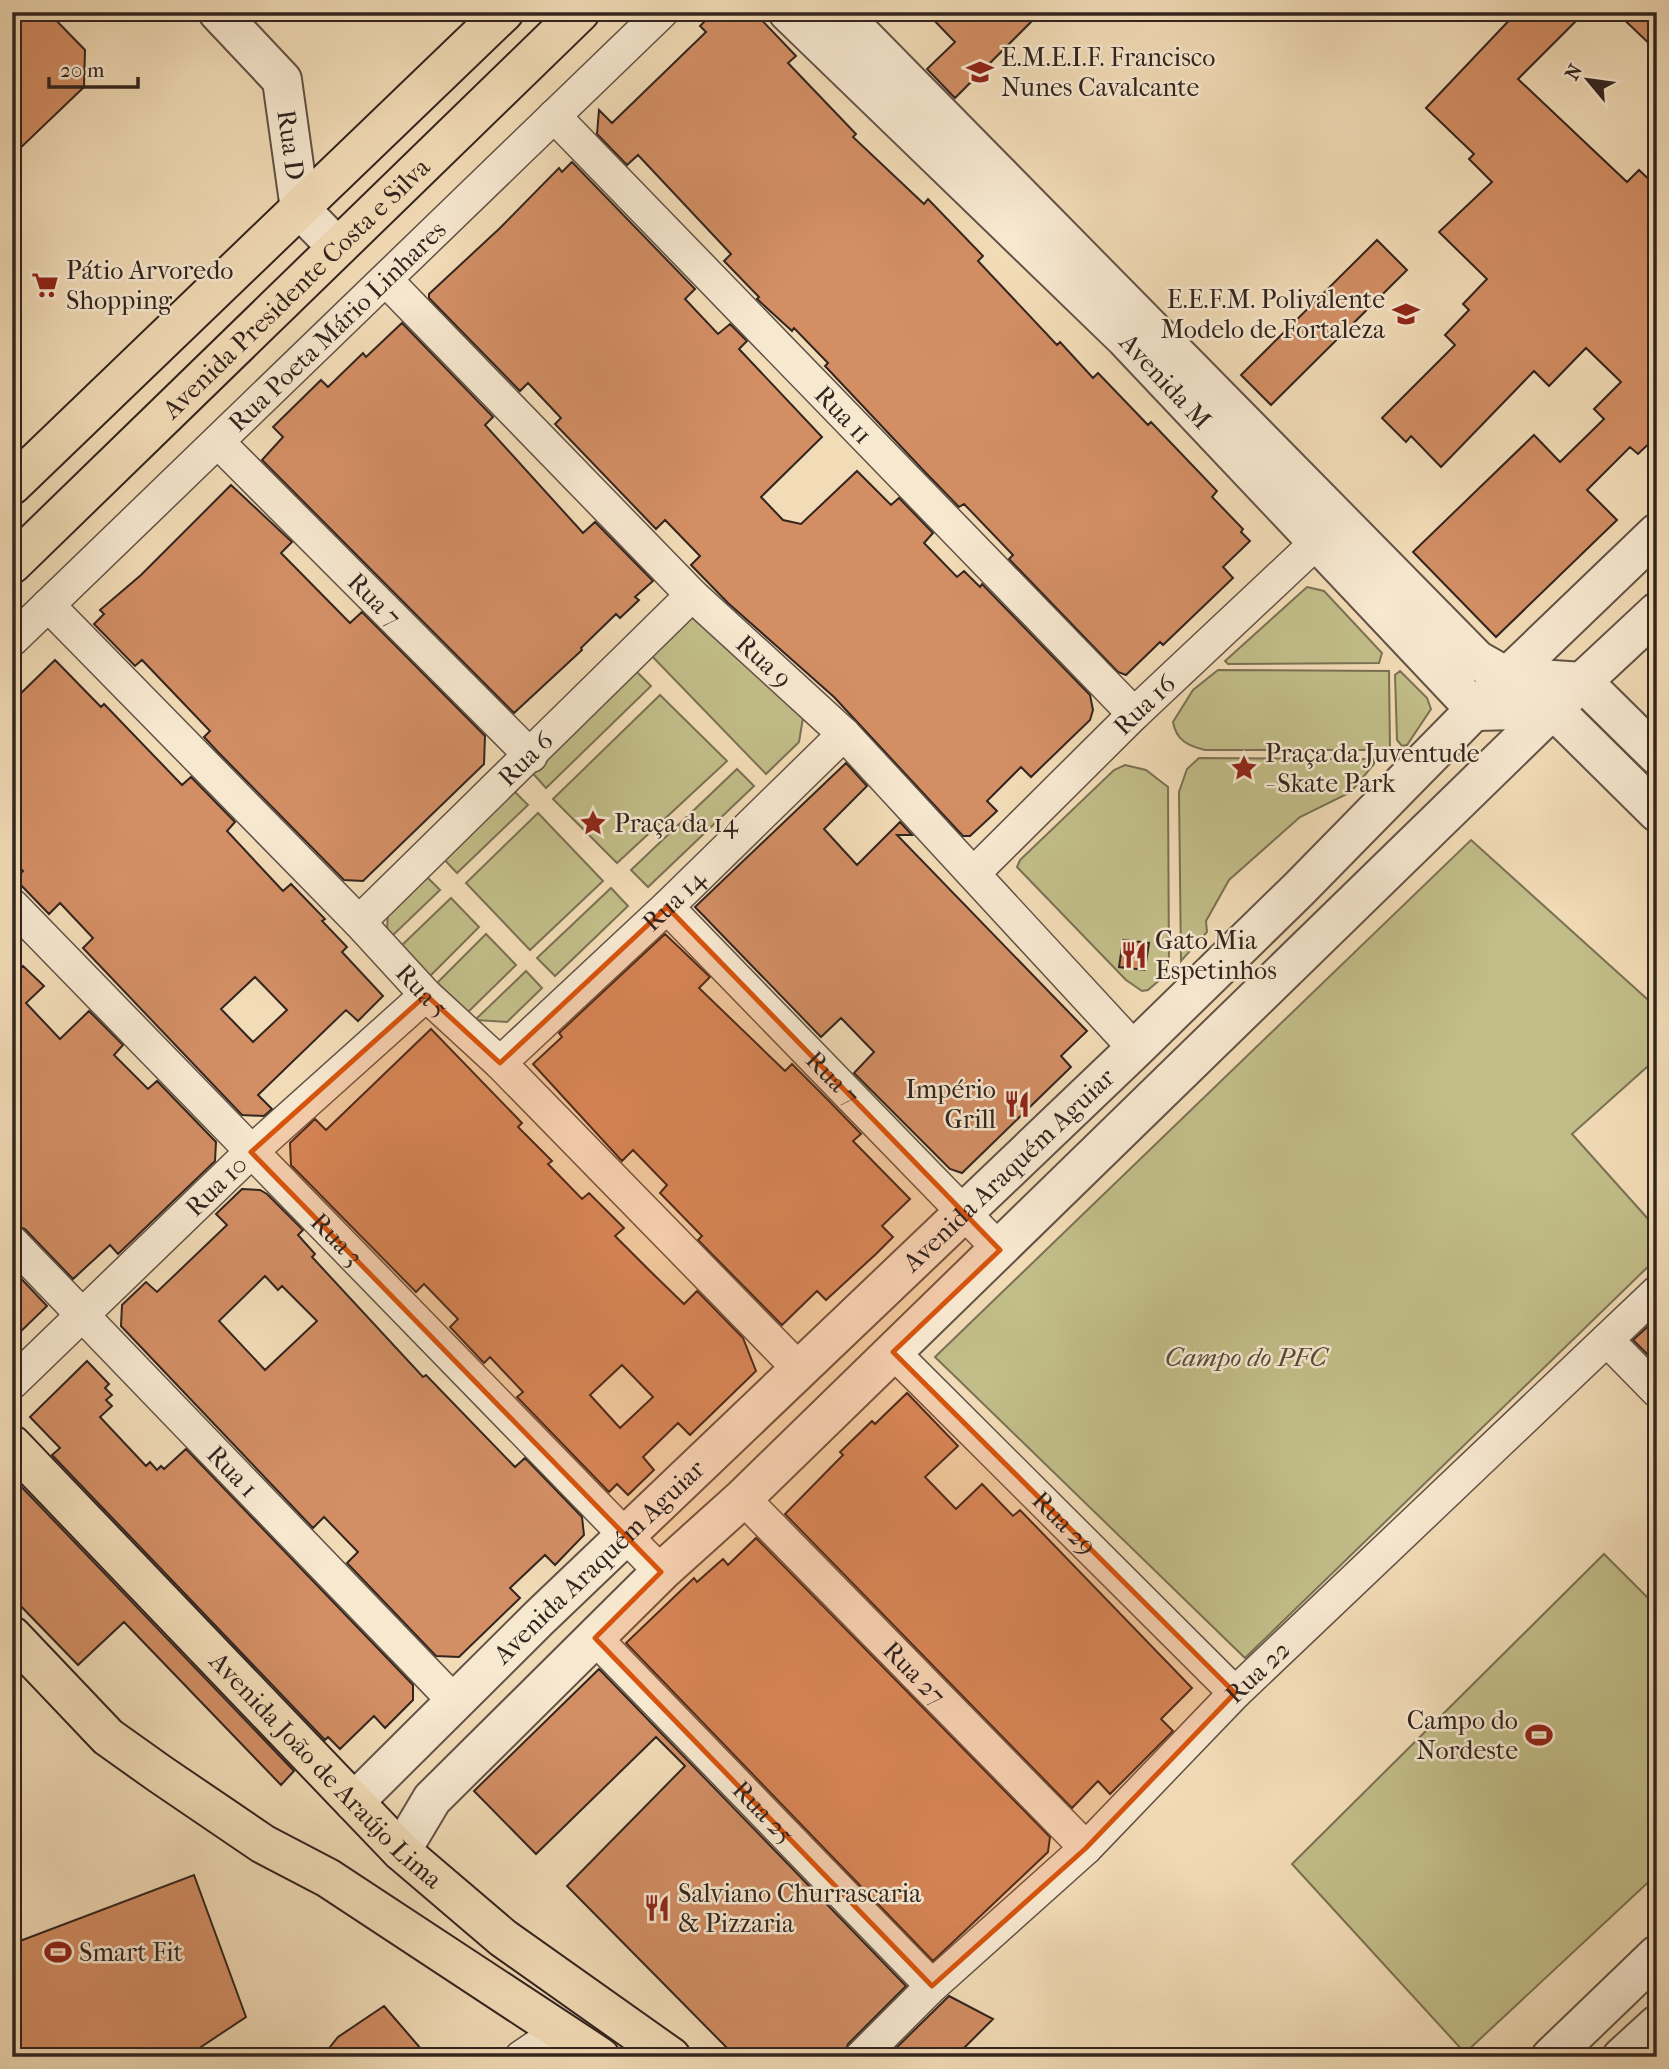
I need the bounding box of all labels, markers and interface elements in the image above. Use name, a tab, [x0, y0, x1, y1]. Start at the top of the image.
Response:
place label: E.M.E.I.F. Francisco Nunes Cavalcante	[1001, 42, 1215, 103]
scale bar	[49, 46, 138, 90]
north arrow	[1554, 46, 1624, 116]
school or university icon: E.M.E.I.F. Francisco Nunes Cavalcante	[965, 57, 995, 87]
text: 20 m	[60, 58, 105, 82]
text: N	[1561, 60, 1587, 84]
street label: Rua D	[271, 108, 311, 182]
street label: Avenida Presidente Costa e Silva	[155, 151, 437, 426]
street label: Rua Poeta Mário Linhares	[222, 214, 452, 438]
place label: Pátio Arvoredo Shopping	[66, 255, 233, 316]
supermarket icon: Pátio Arvoredo Shopping	[30, 270, 60, 300]
place label: E.E.F.M. Polivalente Modelo de Fortaleza	[1160, 284, 1386, 345]
school or university icon: E.E.F.M. Polivalente Modelo de Fortaleza	[1391, 299, 1421, 329]
street label: Avenida M	[1112, 326, 1218, 435]
street label: Rua 11	[808, 379, 879, 450]
street label: Rua 7	[341, 566, 408, 633]
street label: Rua 9	[730, 628, 798, 694]
street label: Rua 16	[1107, 667, 1182, 741]
street label: Rua 6	[491, 724, 560, 793]
place label: Praça da Juventude - Skate Park	[1265, 738, 1480, 799]
place icon: Praça da Juventude - Skate Park	[1229, 753, 1259, 783]
place icon: Praça da 14	[578, 808, 608, 838]
place label: Praça da 14	[614, 808, 739, 839]
street label: Rua 14	[636, 862, 712, 938]
place label: Gato Mia Espetinhos	[1155, 925, 1277, 986]
restaurant icon: Gato Mia Espetinhos	[1119, 940, 1149, 970]
street label: Rua 5	[389, 957, 455, 1023]
street label: Rua 7	[800, 1044, 866, 1111]
street label: Avenida Araquém Aguiar	[895, 1062, 1121, 1279]
place label: Império Grill	[906, 1074, 996, 1135]
restaurant icon: Império Grill	[1002, 1089, 1032, 1119]
street label: Rua 10	[179, 1149, 254, 1223]
street label: Rua 3	[304, 1206, 370, 1272]
park label: Campo do PFC	[1165, 1342, 1329, 1373]
street label: Rua 1	[201, 1439, 265, 1503]
street label: Avenida Araquém Aguiar	[486, 1453, 711, 1671]
street label: Rua 29	[1026, 1484, 1103, 1561]
street label: Rua 22	[1219, 1634, 1296, 1710]
street label: Rua 27	[877, 1635, 952, 1711]
street label: Avenida João de Araújo Lima	[203, 1645, 449, 1895]
place label: Campo do Nordeste	[1407, 1705, 1518, 1766]
sports icon: Campo do Nordeste	[1524, 1720, 1554, 1750]
street label: Rua 25	[726, 1774, 801, 1850]
place label: Salviano Churrascaria & Pizzaria	[678, 1878, 922, 1939]
restaurant icon: Salviano Churrascaria & Pizzaria	[642, 1893, 672, 1923]
sports icon: Smart Fit	[43, 1937, 73, 1967]
place label: Smart Fit	[79, 1937, 184, 1968]

